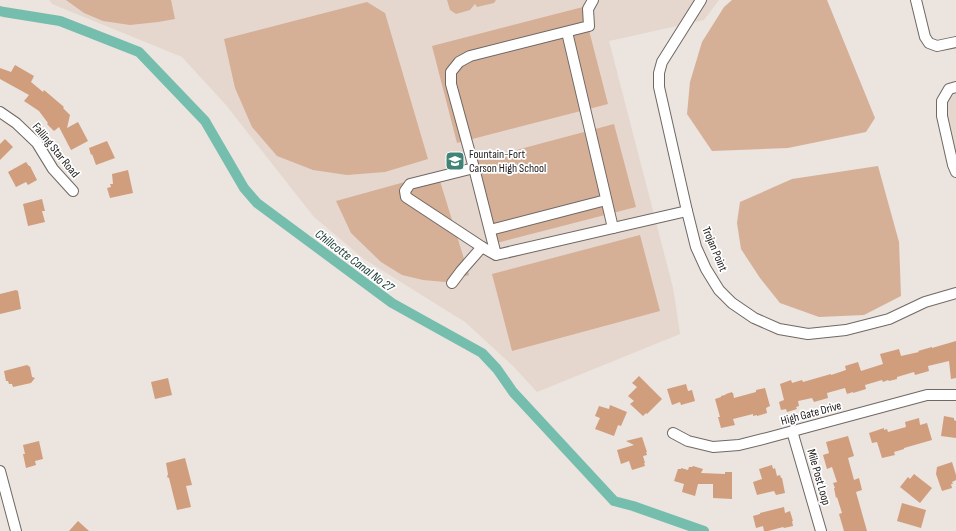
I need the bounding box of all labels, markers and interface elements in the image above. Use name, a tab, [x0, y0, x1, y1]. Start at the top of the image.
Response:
street label: Falling Star Road	[29, 120, 82, 181]
place label: Fountain-Fort Carson High School	[469, 147, 546, 176]
school or university icon: Fountain-Fort Carson High School	[444, 150, 466, 172]
street label: Trojan Point	[698, 225, 731, 274]
water label: Chillcotte Canal No 27	[312, 226, 398, 296]
street label: High Gate Drive	[779, 398, 843, 429]
street label: Mile Post Loop	[803, 447, 834, 507]

